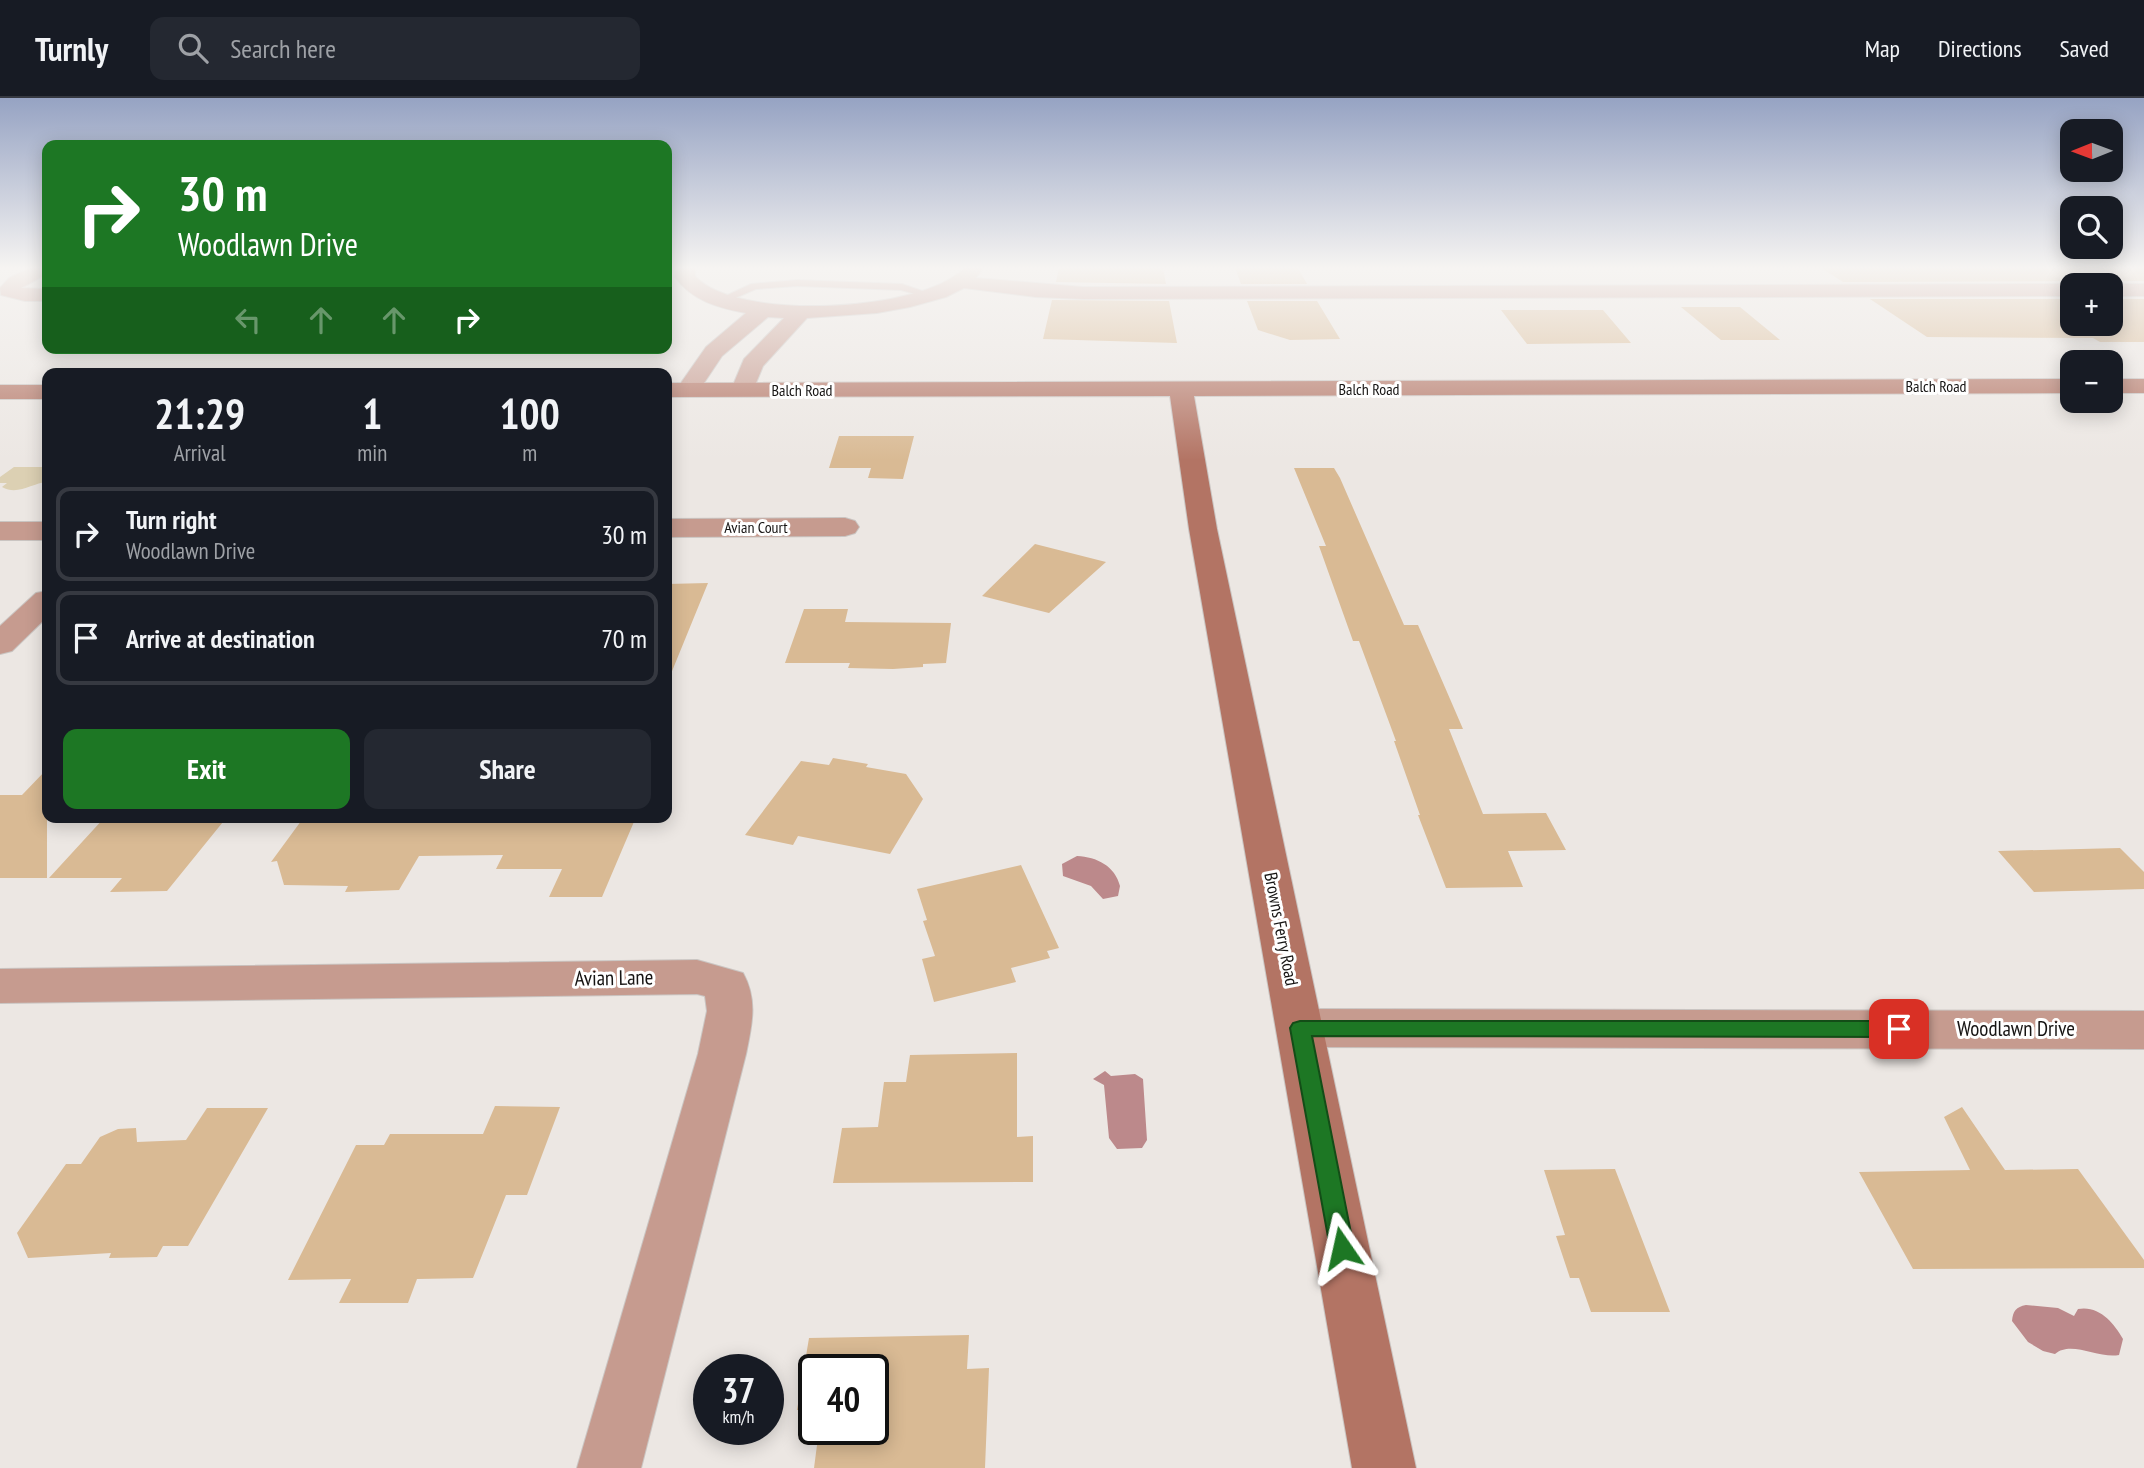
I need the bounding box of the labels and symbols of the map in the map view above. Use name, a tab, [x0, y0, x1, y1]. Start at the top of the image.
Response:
north arrow	[2060, 119, 2123, 182]
street label: Balch Road	[1905, 376, 1967, 396]
street label: Balch Road	[1338, 379, 1400, 399]
street label: Balch Road	[771, 380, 833, 400]
street label: Avian Court	[724, 517, 788, 537]
street label: Browns Ferry Road	[1259, 870, 1304, 988]
street label: Avian Lane	[574, 963, 654, 992]
pin	[1869, 999, 1929, 1059]
street label: Woodlawn Drive	[1957, 1015, 2075, 1042]
position arrow	[1305, 1211, 1379, 1285]
speed limit sign: 40	[798, 1354, 889, 1445]

